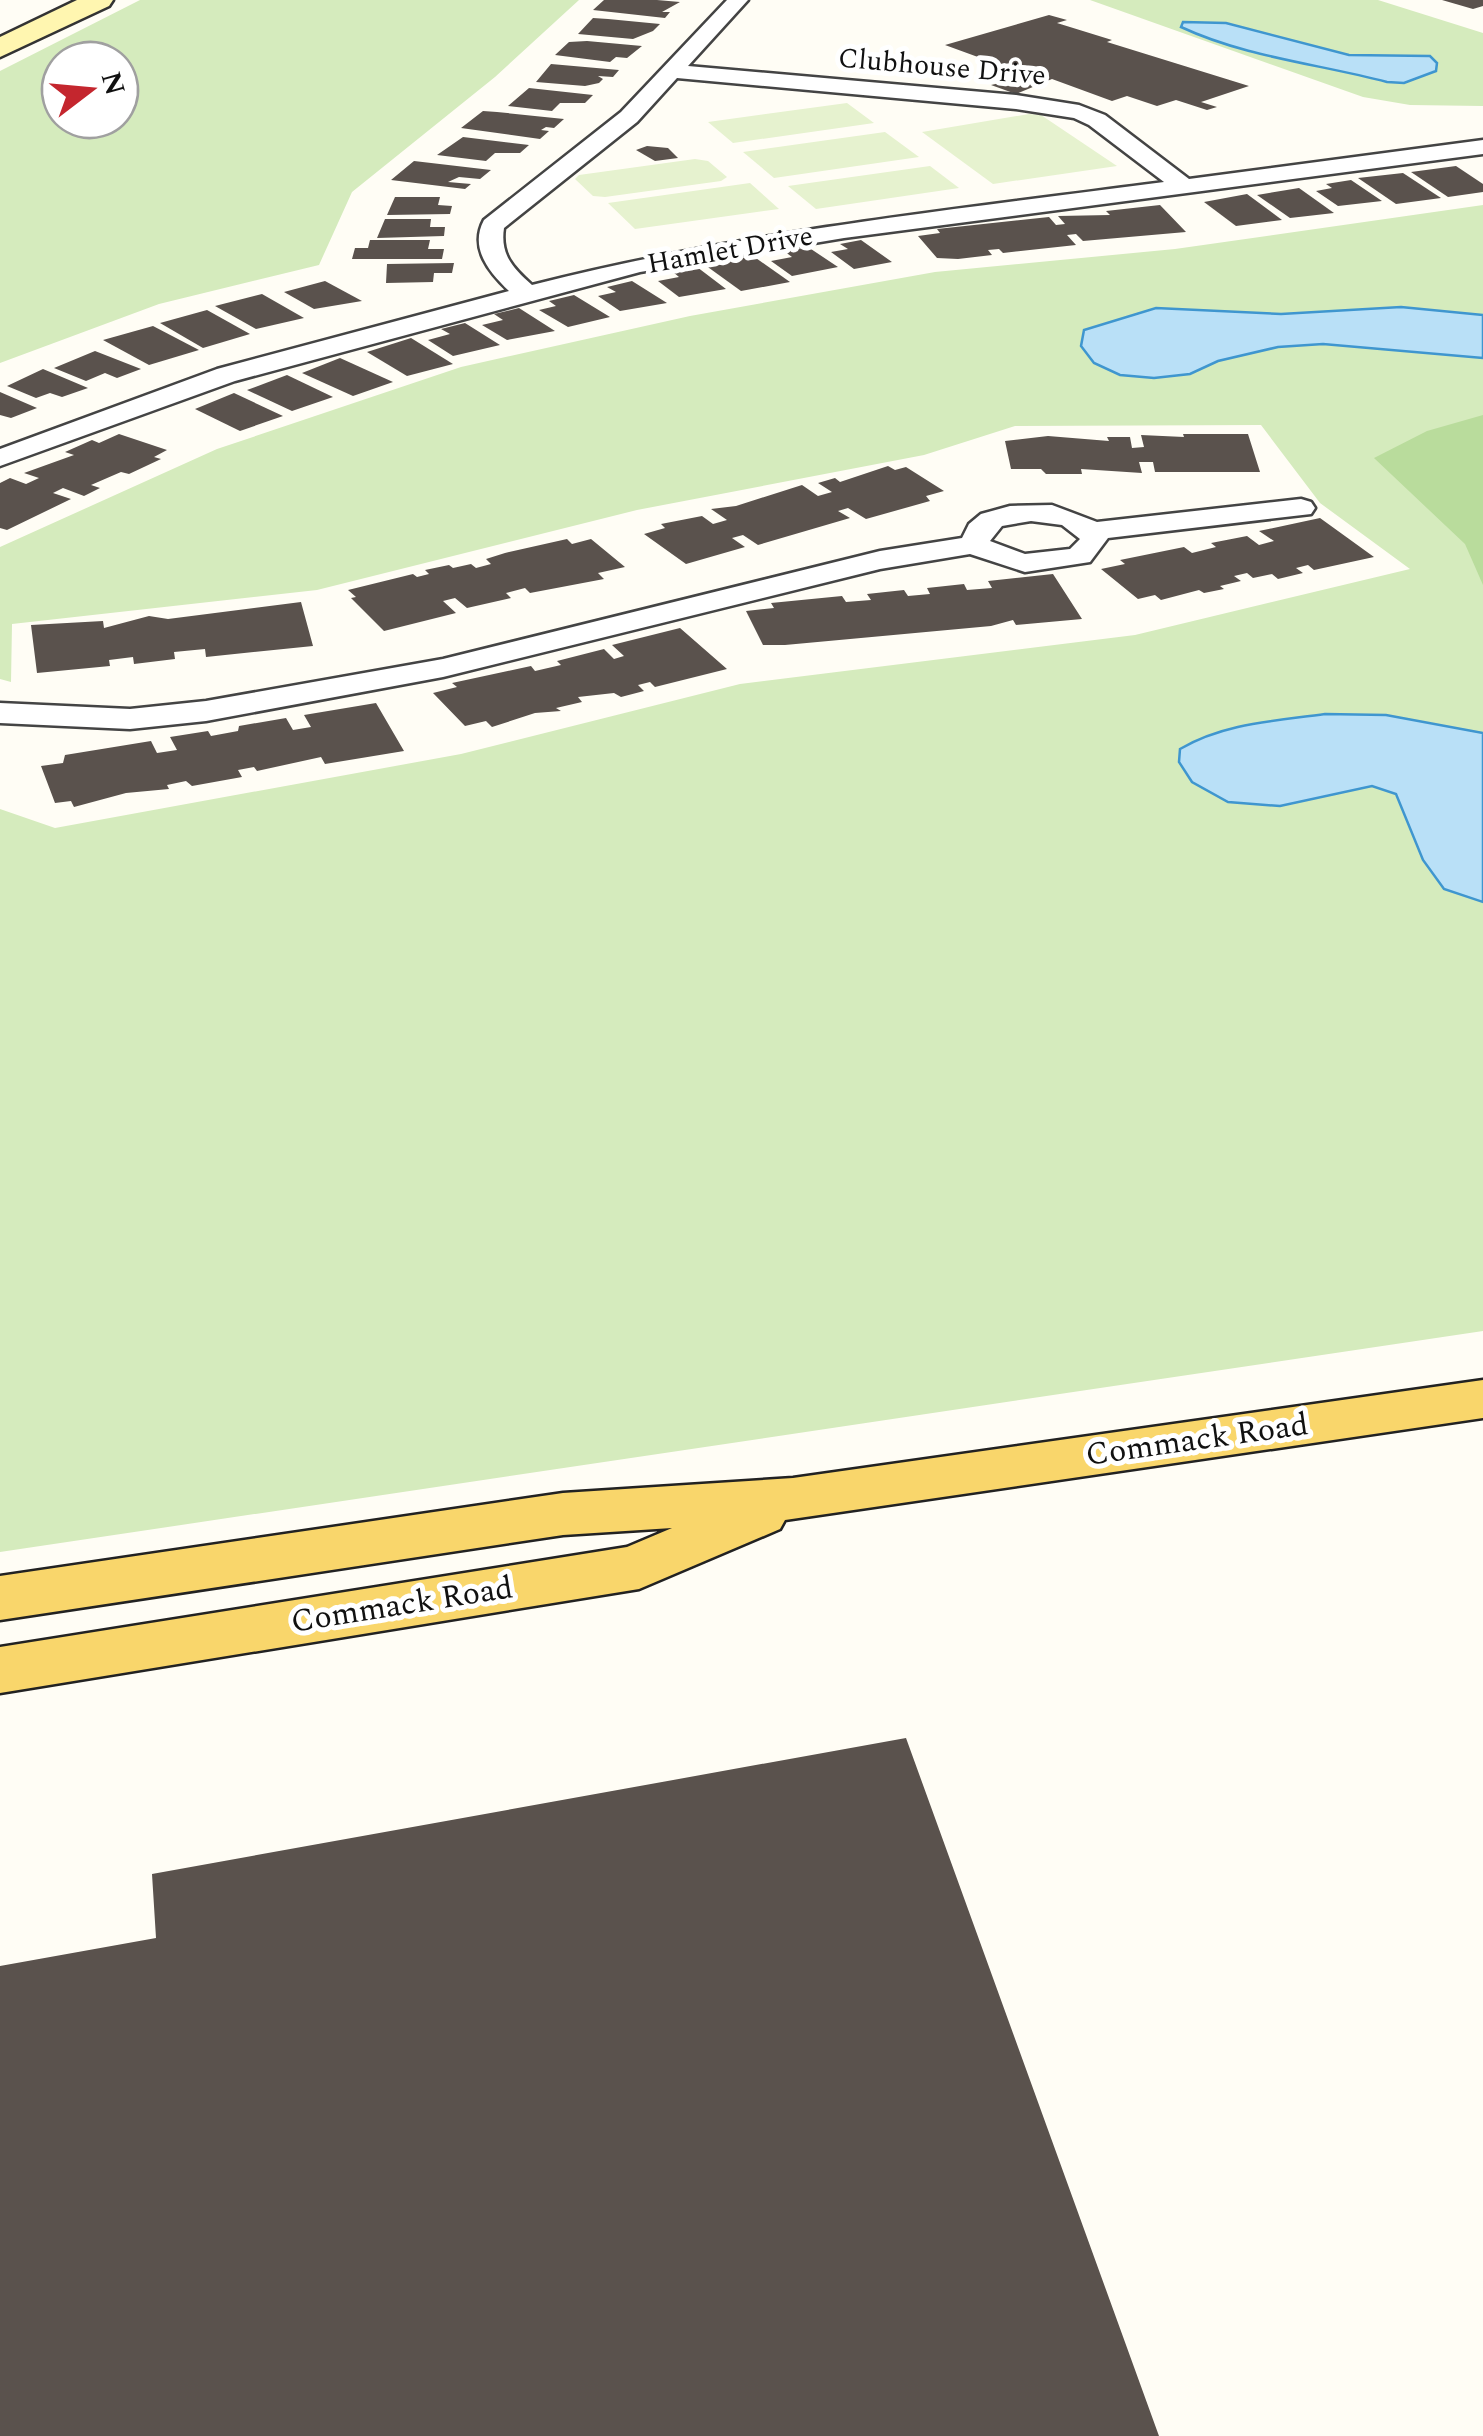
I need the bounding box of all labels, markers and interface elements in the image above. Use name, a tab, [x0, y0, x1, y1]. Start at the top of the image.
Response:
street label: Clubhouse Drive	[836, 37, 1048, 97]
north arrow	[40, 40, 140, 140]
text: N	[89, 67, 136, 100]
street label: Hamlet Drive	[644, 214, 816, 286]
street label: Commack Road	[1083, 1400, 1311, 1480]
street label: Commack Road	[287, 1563, 517, 1647]

